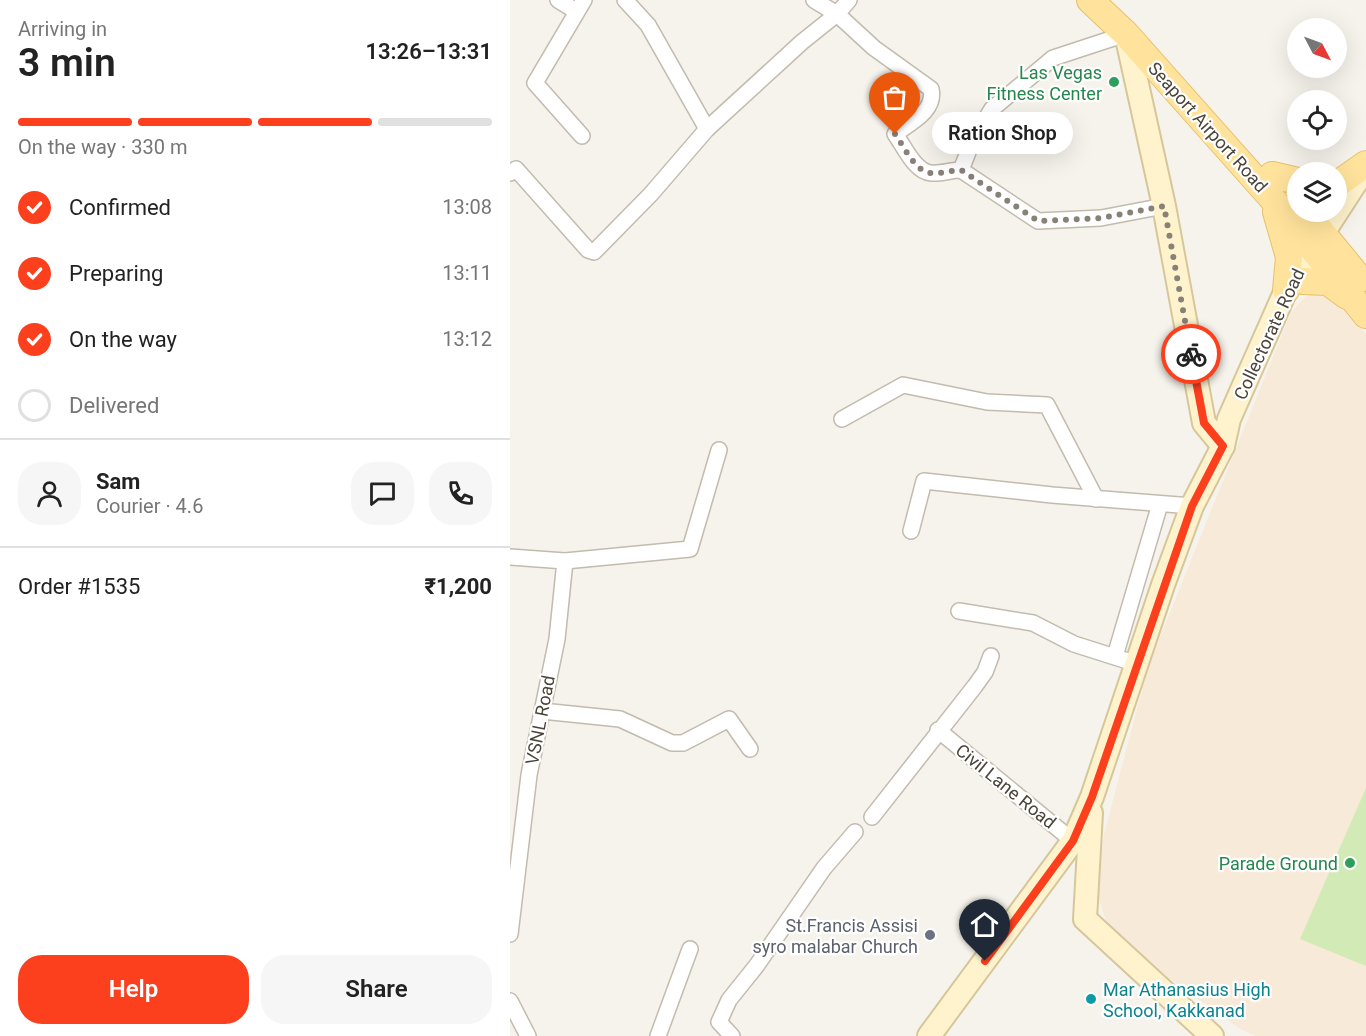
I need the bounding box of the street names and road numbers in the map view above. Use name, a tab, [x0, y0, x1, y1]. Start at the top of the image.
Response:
street label: Seaport Airport Road	[1144, 58, 1272, 196]
street label: Collectorate Road	[1229, 265, 1309, 403]
street label: VSNL Road	[521, 674, 559, 766]
street label: Civil Lane Road	[952, 739, 1060, 833]

